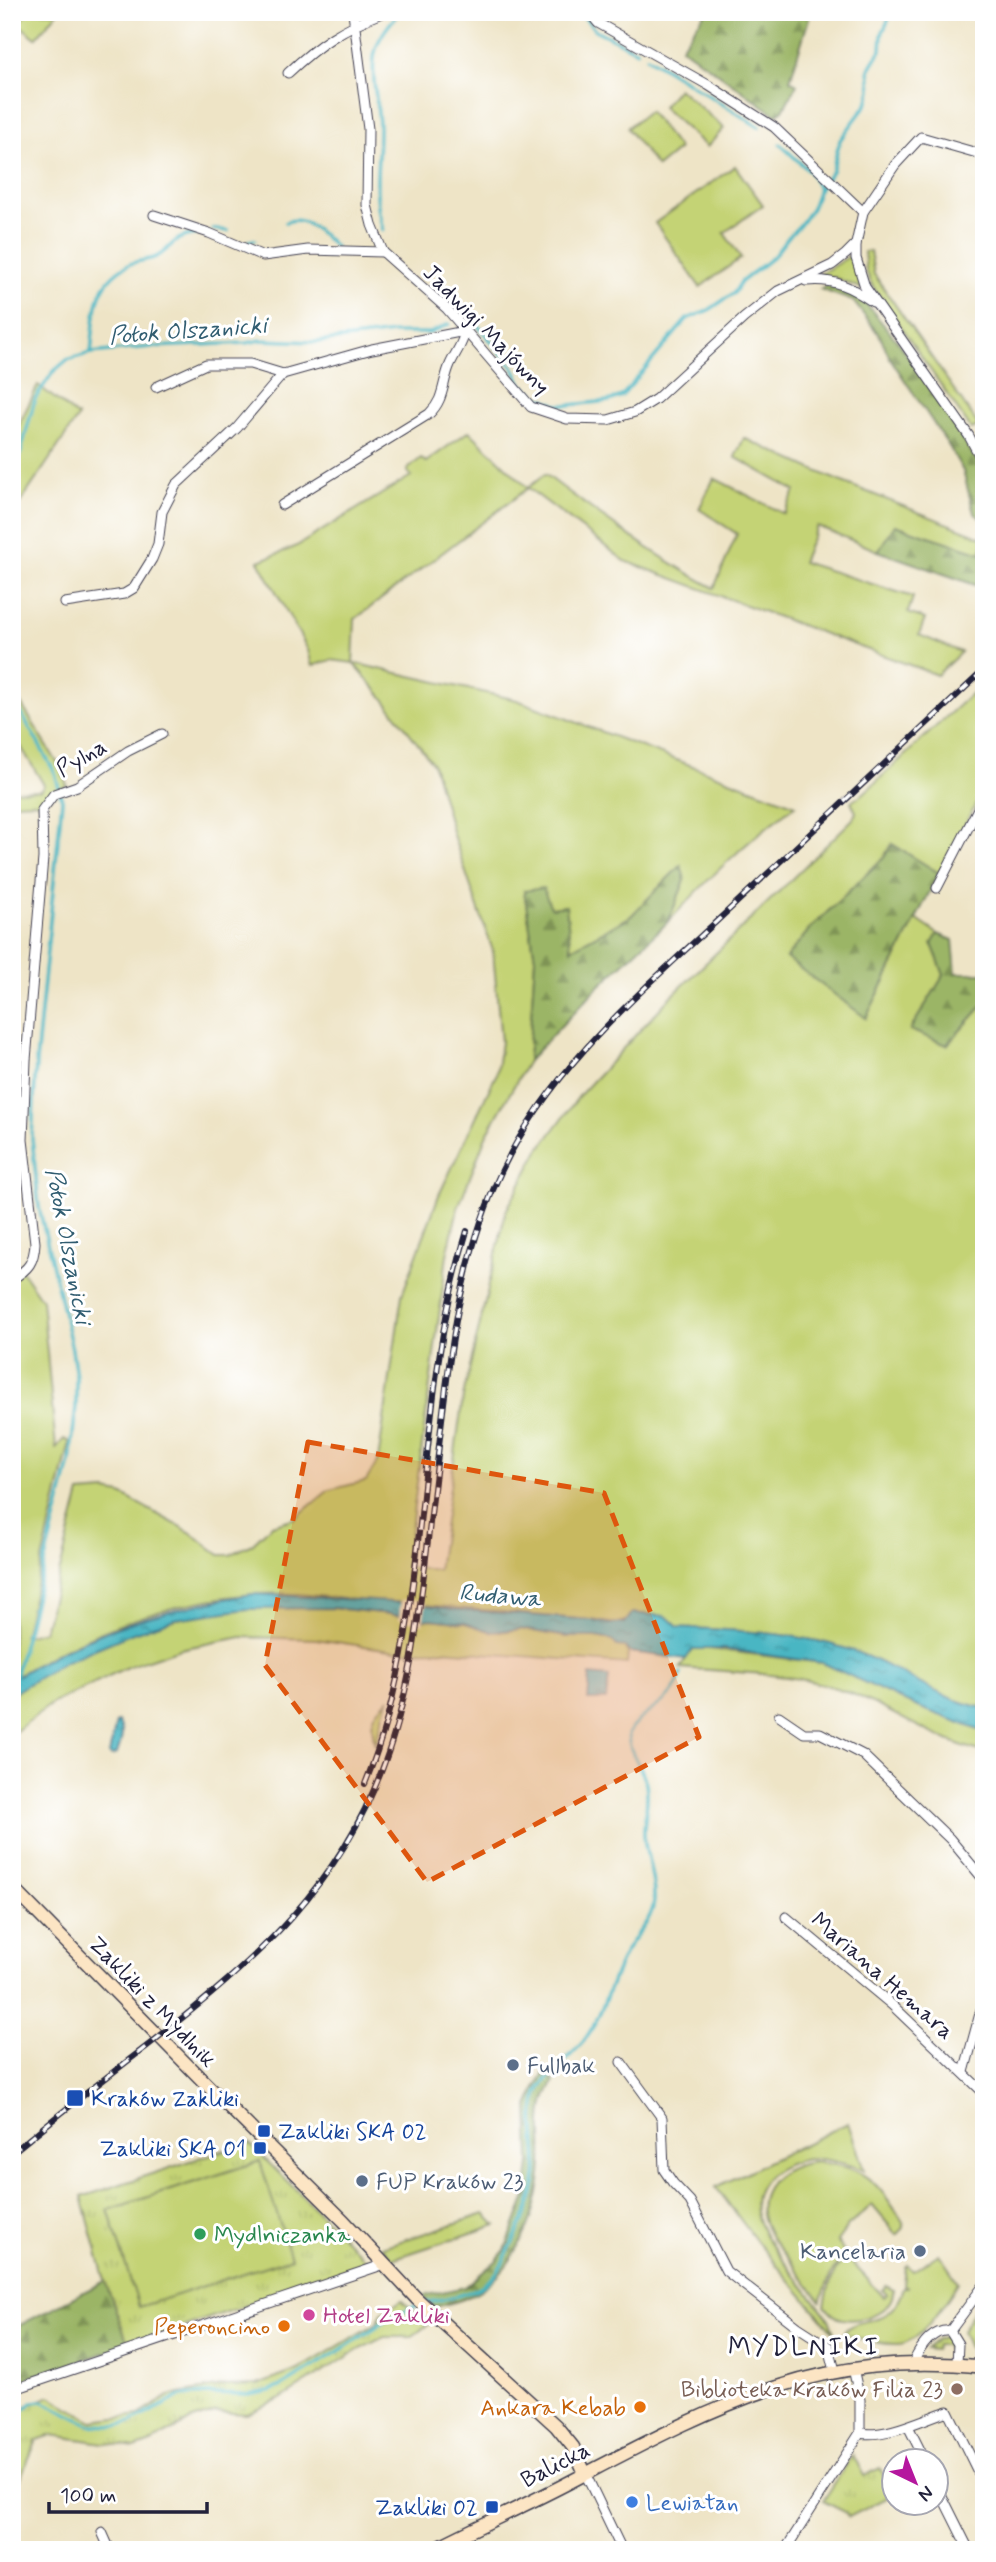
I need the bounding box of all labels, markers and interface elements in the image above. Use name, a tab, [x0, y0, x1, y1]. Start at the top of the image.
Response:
street label: Jadwigi Majówny	[416, 259, 555, 402]
water label: Potok Olszanicki	[108, 310, 271, 352]
street label: Pylna	[51, 732, 113, 785]
water label: Potok Olszanicki	[37, 1166, 98, 1330]
water label: Rudawa	[458, 1577, 544, 1616]
street label: Mariana Hemara	[804, 1906, 960, 2047]
street label: Zakliki z Mydlnik	[81, 1930, 222, 2075]
place label: Fullbak	[527, 2052, 595, 2082]
marker: Fullbak	[505, 2057, 521, 2073]
place label: Kraków Zakliki	[91, 2085, 239, 2115]
marker: Kraków Zakliki	[65, 2088, 85, 2108]
place label: Zakliki SKA 02	[278, 2118, 427, 2148]
marker: Zakliki SKA 02	[256, 2123, 272, 2139]
place label: Zakliki SKA 01	[99, 2135, 246, 2165]
marker: Zakliki SKA 01	[252, 2140, 268, 2156]
place label: FUP Kraków 23	[376, 2168, 524, 2198]
marker: FUP Kraków 23	[354, 2173, 370, 2189]
place label: Mydlniczanka	[214, 2221, 351, 2251]
marker: Mydlniczanka	[192, 2226, 208, 2242]
place label: Kancelaria	[800, 2238, 906, 2268]
marker: Kancelaria	[912, 2243, 928, 2259]
place label: Hotel Zakliki	[323, 2302, 450, 2332]
marker: Hotel Zakliki	[301, 2307, 317, 2323]
place label: Peperoncino	[154, 2313, 270, 2343]
marker: Peperoncino	[276, 2318, 292, 2334]
district label: MYDLNIKI	[728, 2331, 880, 2365]
place label: Biblioteka Kraków Filia 23	[681, 2376, 943, 2406]
marker: Biblioteka Kraków Filia 23	[949, 2381, 965, 2397]
place label: Ankara Kebab	[480, 2394, 626, 2424]
marker: Ankara Kebab	[632, 2399, 648, 2415]
street label: Balicka	[516, 2436, 596, 2496]
north arrow	[880, 2446, 950, 2516]
scale bar	[49, 2471, 206, 2515]
text: N	[912, 2480, 939, 2507]
text: 100 m	[60, 2482, 116, 2510]
place label: Lewiatan	[646, 2489, 739, 2519]
place label: Zakliki 02	[375, 2494, 478, 2524]
marker: Lewiatan	[624, 2494, 640, 2510]
marker: Zakliki 02	[484, 2499, 500, 2515]

